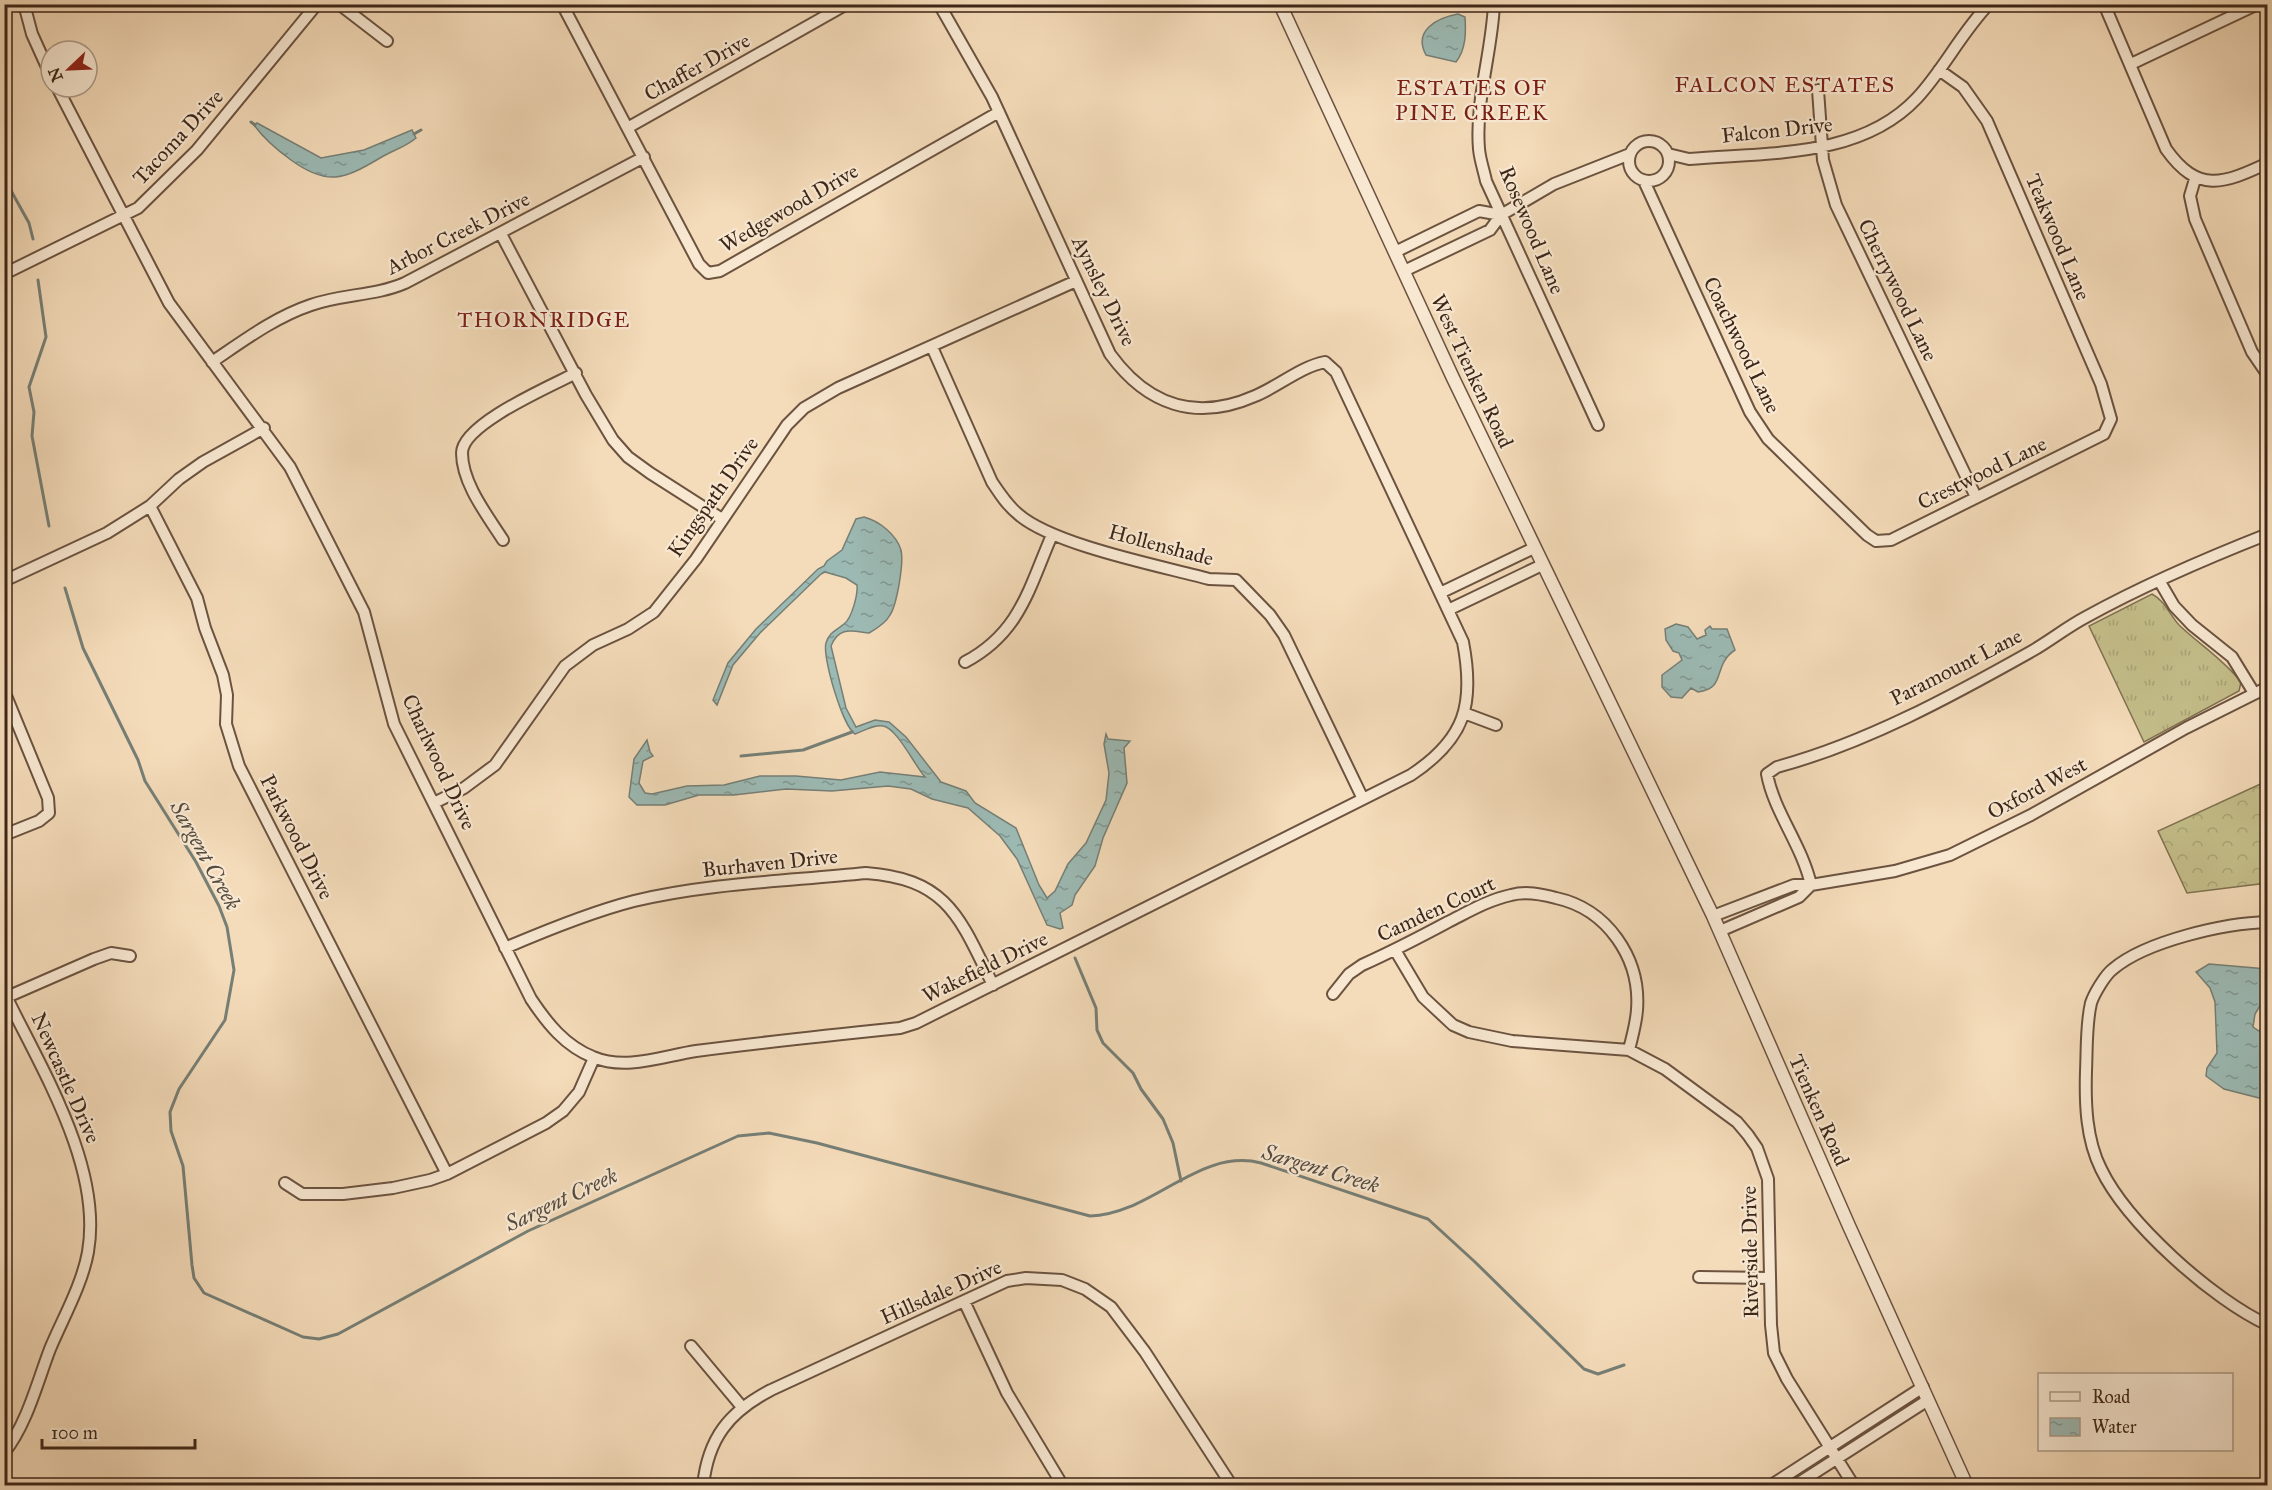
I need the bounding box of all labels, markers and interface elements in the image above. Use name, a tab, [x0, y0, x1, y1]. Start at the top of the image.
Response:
street label: Chaffer Drive	[639, 27, 755, 107]
north arrow	[39, 39, 99, 99]
text: N	[44, 64, 67, 85]
district label: FALCON ESTATES	[1674, 71, 1896, 98]
district label: ESTATES OF PINE CREEK	[1395, 74, 1549, 126]
street label: Tacoma Drive	[127, 84, 229, 190]
street label: Falcon Drive	[1720, 111, 1834, 149]
street label: Wedgewood Drive	[715, 158, 863, 258]
street label: Rosewood Lane	[1493, 162, 1571, 298]
street label: Teakwood Lane	[2020, 170, 2096, 304]
street label: Arbor Creek Drive	[381, 186, 534, 281]
street label: Cherrywood Lane	[1852, 215, 1944, 366]
street label: Aynsley Drive	[1066, 231, 1142, 351]
street label: Coachwood Lane	[1698, 272, 1786, 418]
street label: West Tienken Road	[1425, 290, 1519, 452]
district label: THORNRIDGE	[457, 306, 631, 333]
street label: Crestwood Lane	[1913, 430, 2051, 515]
street label: Kingspath Drive	[662, 432, 764, 562]
street label: Hollenshade	[1106, 519, 1216, 572]
street label: Paramount Lane	[1886, 623, 2026, 711]
street label: Charlwood Drive	[396, 690, 482, 834]
street label: Oxford West	[1983, 751, 2092, 825]
street label: Parkwood Drive	[254, 770, 340, 904]
water label: Sargent Creek	[164, 795, 247, 915]
street label: Burhaven Drive	[701, 843, 839, 883]
street label: Camden Court	[1373, 870, 1500, 948]
street label: Wakefield Drive	[918, 925, 1052, 1009]
street label: Newcastle Drive	[26, 1009, 106, 1148]
street label: Tienken Road	[1783, 1050, 1855, 1170]
water label: Sargent Creek	[1258, 1138, 1383, 1199]
water label: Sargent Creek	[500, 1162, 622, 1238]
street label: Riverside Drive	[1736, 1185, 1764, 1318]
street label: Hillsdale Drive	[876, 1254, 1006, 1330]
legend	[2038, 1373, 2233, 1451]
text: Road	[2092, 1386, 2130, 1408]
scale bar	[42, 1412, 195, 1450]
text: Water	[2092, 1416, 2137, 1438]
text: 100 m	[51, 1422, 98, 1444]

